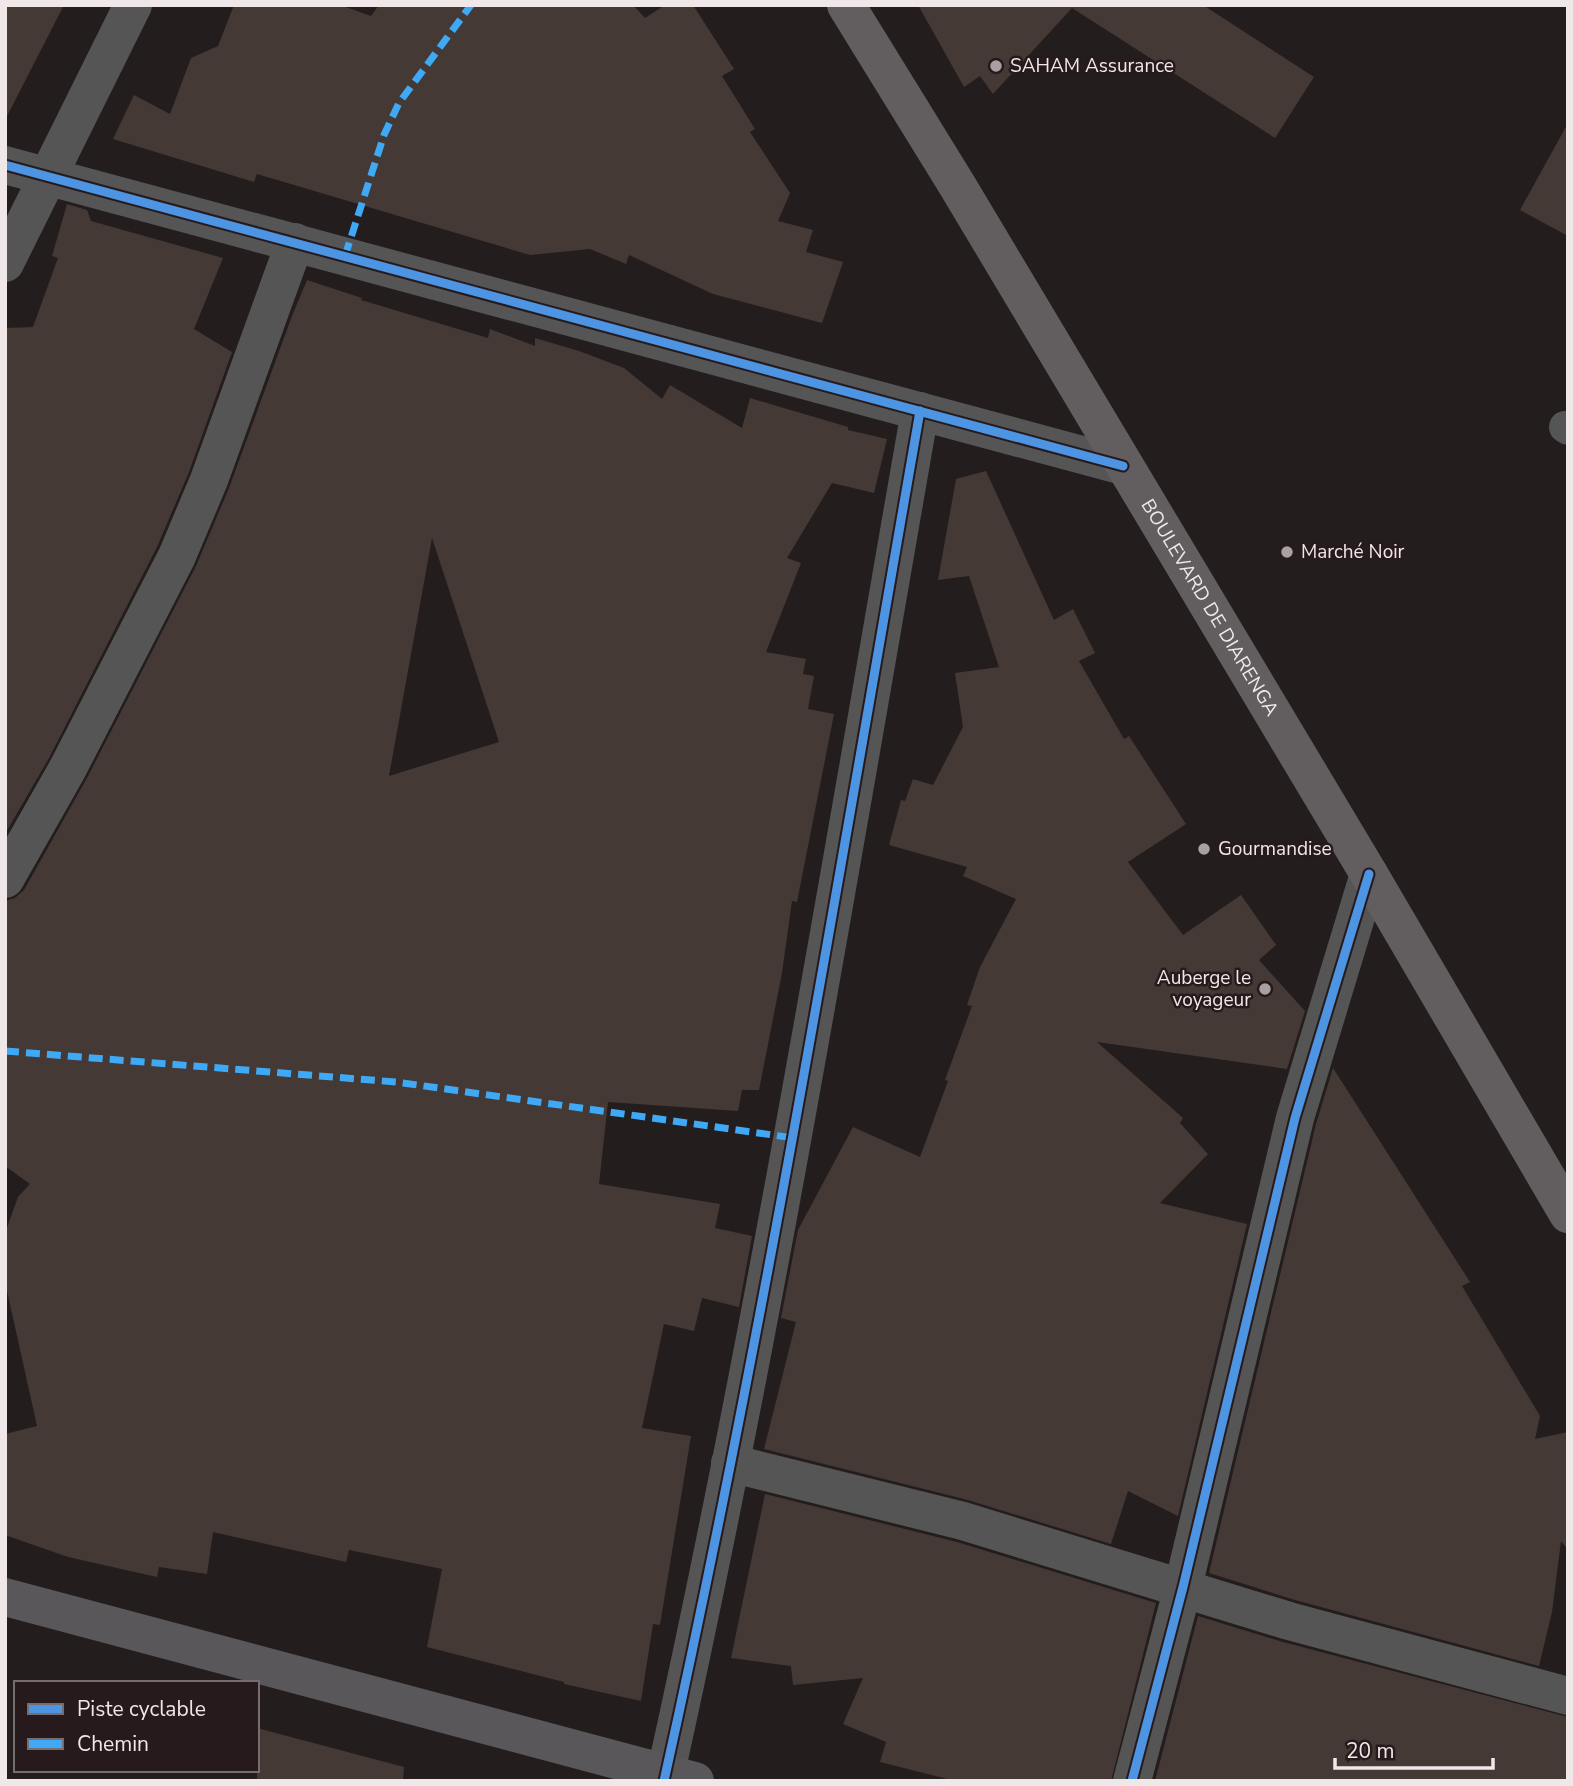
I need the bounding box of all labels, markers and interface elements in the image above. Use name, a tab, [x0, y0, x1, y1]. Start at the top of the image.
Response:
place label: SAHAM Assurance	[1010, 53, 1174, 79]
marker: SAHAM Assurance	[988, 58, 1004, 74]
street label: BOULEVARD DE DIARENGA	[1135, 494, 1285, 721]
place label: Marché Noir	[1301, 539, 1405, 565]
marker: Marché Noir	[1279, 544, 1295, 560]
place label: Gourmandise	[1218, 836, 1332, 862]
marker: Gourmandise	[1196, 841, 1212, 857]
place label: Auberge le voyageur	[1157, 965, 1251, 1013]
marker: Auberge le voyageur	[1257, 981, 1273, 997]
legend	[14, 1681, 259, 1772]
text: Piste cyclable	[77, 1695, 206, 1723]
scale bar	[1335, 1726, 1492, 1770]
text: Chemin	[77, 1730, 149, 1758]
text: 20 m	[1346, 1737, 1395, 1765]

